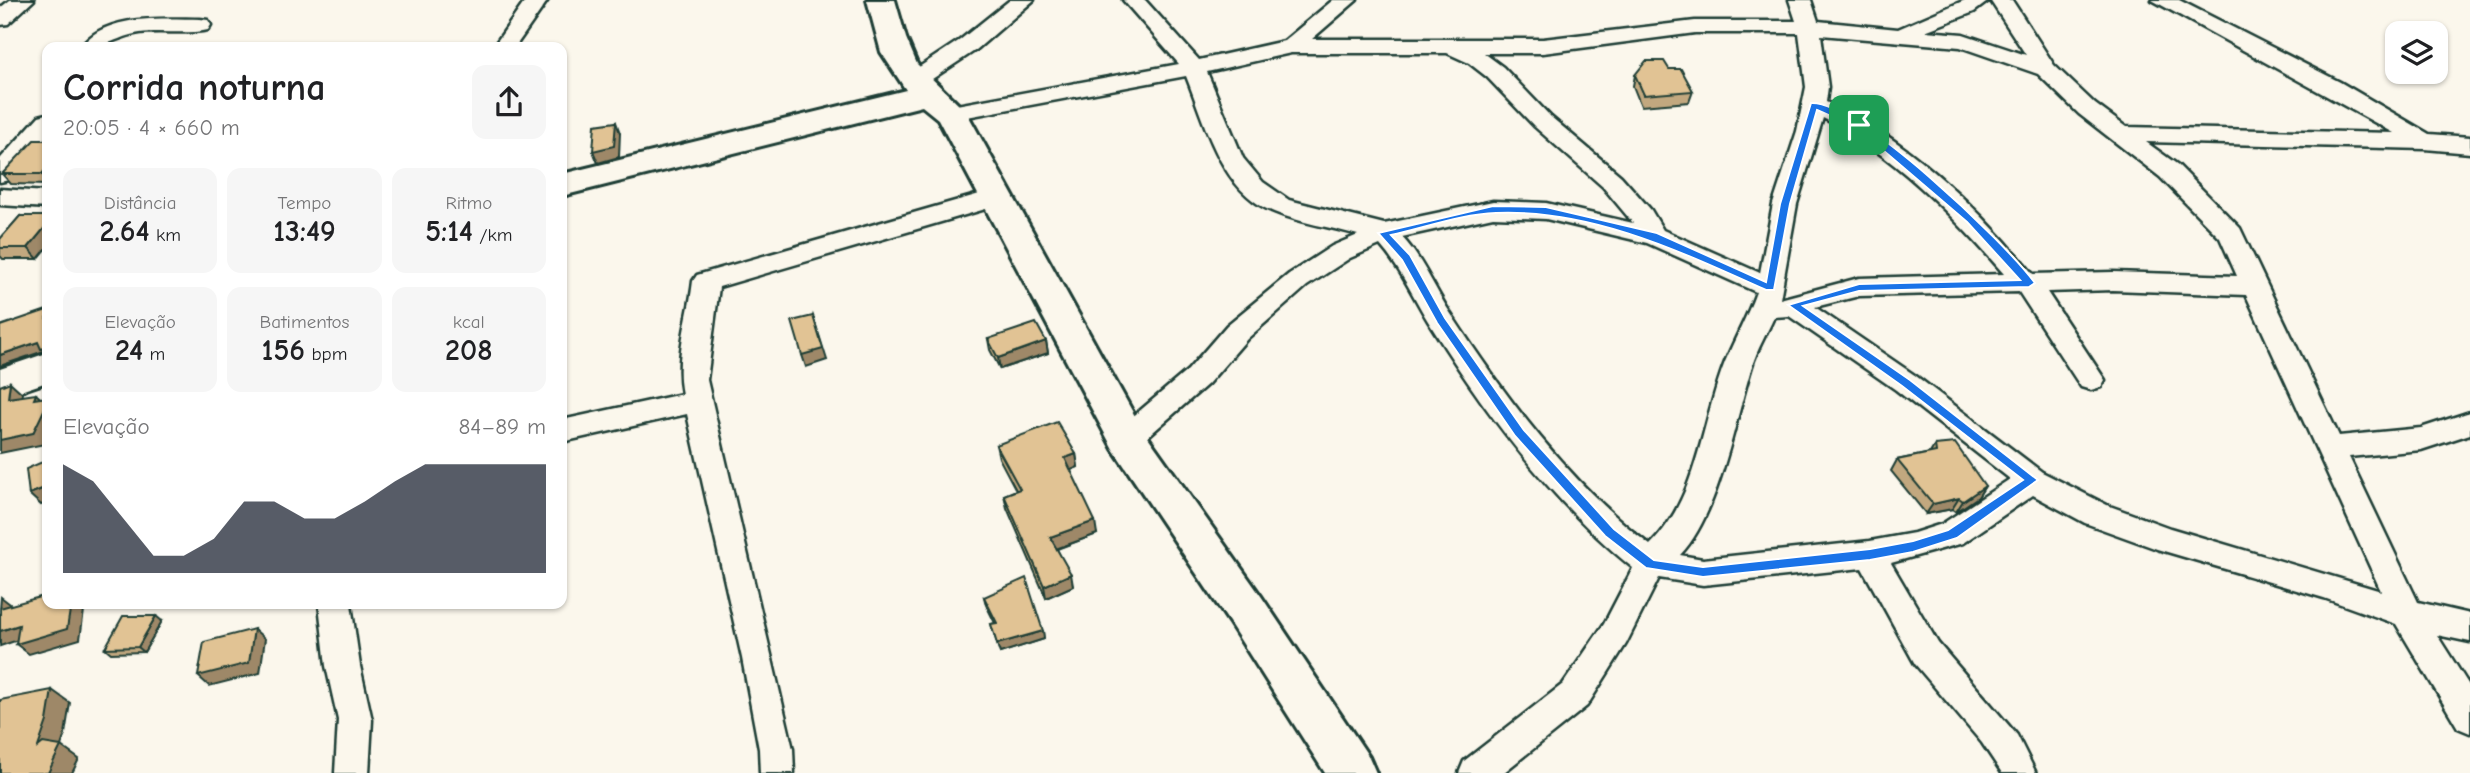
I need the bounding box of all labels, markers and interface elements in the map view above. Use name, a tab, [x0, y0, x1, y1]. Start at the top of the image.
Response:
map controls	[2385, 21, 2448, 84]
button: layers	[2385, 21, 2448, 84]
button: share	[472, 65, 546, 139]
text: Corrida noturna	[63, 66, 326, 110]
pin	[1829, 95, 1889, 155]
icon: arrive	[1840, 106, 1878, 144]
text: 20:05 · 4 × 660 m	[63, 114, 240, 141]
text: Distância	[104, 192, 176, 214]
text: Tempo	[278, 192, 331, 214]
text: Ritmo	[445, 192, 492, 214]
text: 2.64	[99, 214, 150, 249]
text: 13:49	[273, 214, 336, 249]
text: 5:14	[425, 214, 473, 249]
text: km	[150, 224, 181, 246]
text: /km	[473, 224, 512, 246]
text: Elevação	[104, 311, 176, 333]
text: Batimentos	[260, 311, 349, 333]
text: kcal	[453, 311, 485, 333]
text: 24	[115, 333, 143, 368]
text: 156	[262, 333, 305, 368]
text: 208	[445, 333, 493, 368]
text: m	[143, 343, 165, 365]
text: bpm	[305, 343, 347, 365]
text: Elevação	[63, 413, 150, 440]
text: 84–89 m	[458, 413, 546, 440]

